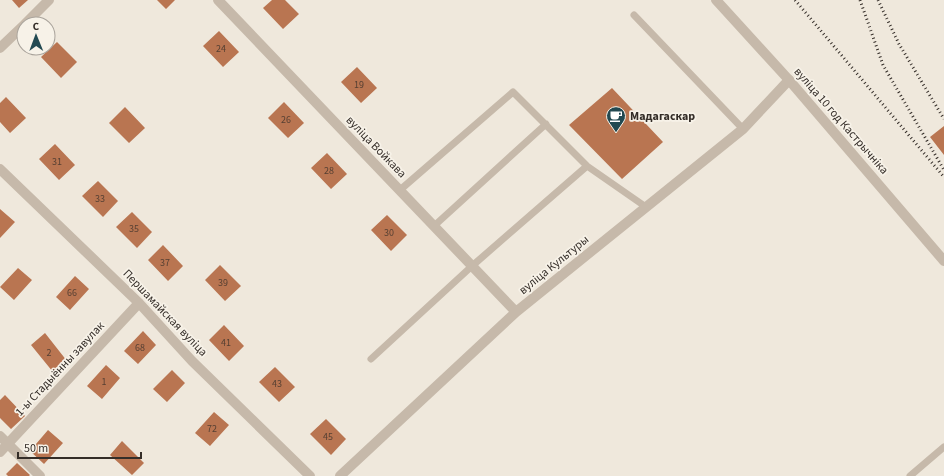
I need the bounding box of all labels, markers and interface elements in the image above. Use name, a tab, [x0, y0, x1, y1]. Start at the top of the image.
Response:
north arrow	[16, 16, 56, 56]
text: С	[33, 19, 40, 34]
house number: 24	[216, 42, 226, 56]
street label: вуліца 10 год Кастрычніка	[790, 64, 892, 178]
house number: 19	[354, 78, 364, 92]
cafe icon: Мадагаскар	[605, 105, 627, 133]
place label: Мадагаскар	[630, 108, 695, 125]
street label: вуліца Войкава	[342, 112, 410, 182]
house number: 26	[281, 113, 291, 127]
house number: 31	[52, 155, 62, 169]
house number: 28	[324, 164, 334, 178]
house number: 33	[95, 192, 105, 206]
house number: 35	[129, 222, 139, 236]
house number: 30	[384, 226, 394, 240]
street label: вуліца Культуры	[515, 231, 593, 299]
house number: 37	[160, 256, 170, 270]
street label: Першамайская вуліца	[119, 266, 211, 360]
house number: 39	[218, 276, 228, 290]
house number: 66	[67, 286, 77, 300]
street label: 1-ы Стадыённы завулак	[12, 319, 108, 419]
house number: 41	[221, 336, 231, 350]
house number: 68	[135, 341, 145, 355]
house number: 2	[47, 346, 52, 360]
house number: 1	[102, 376, 106, 388]
house number: 43	[272, 377, 282, 391]
house number: 72	[207, 422, 217, 436]
house number: 45	[323, 430, 333, 444]
scale bar	[18, 434, 141, 460]
text: 50 m	[24, 440, 48, 457]

